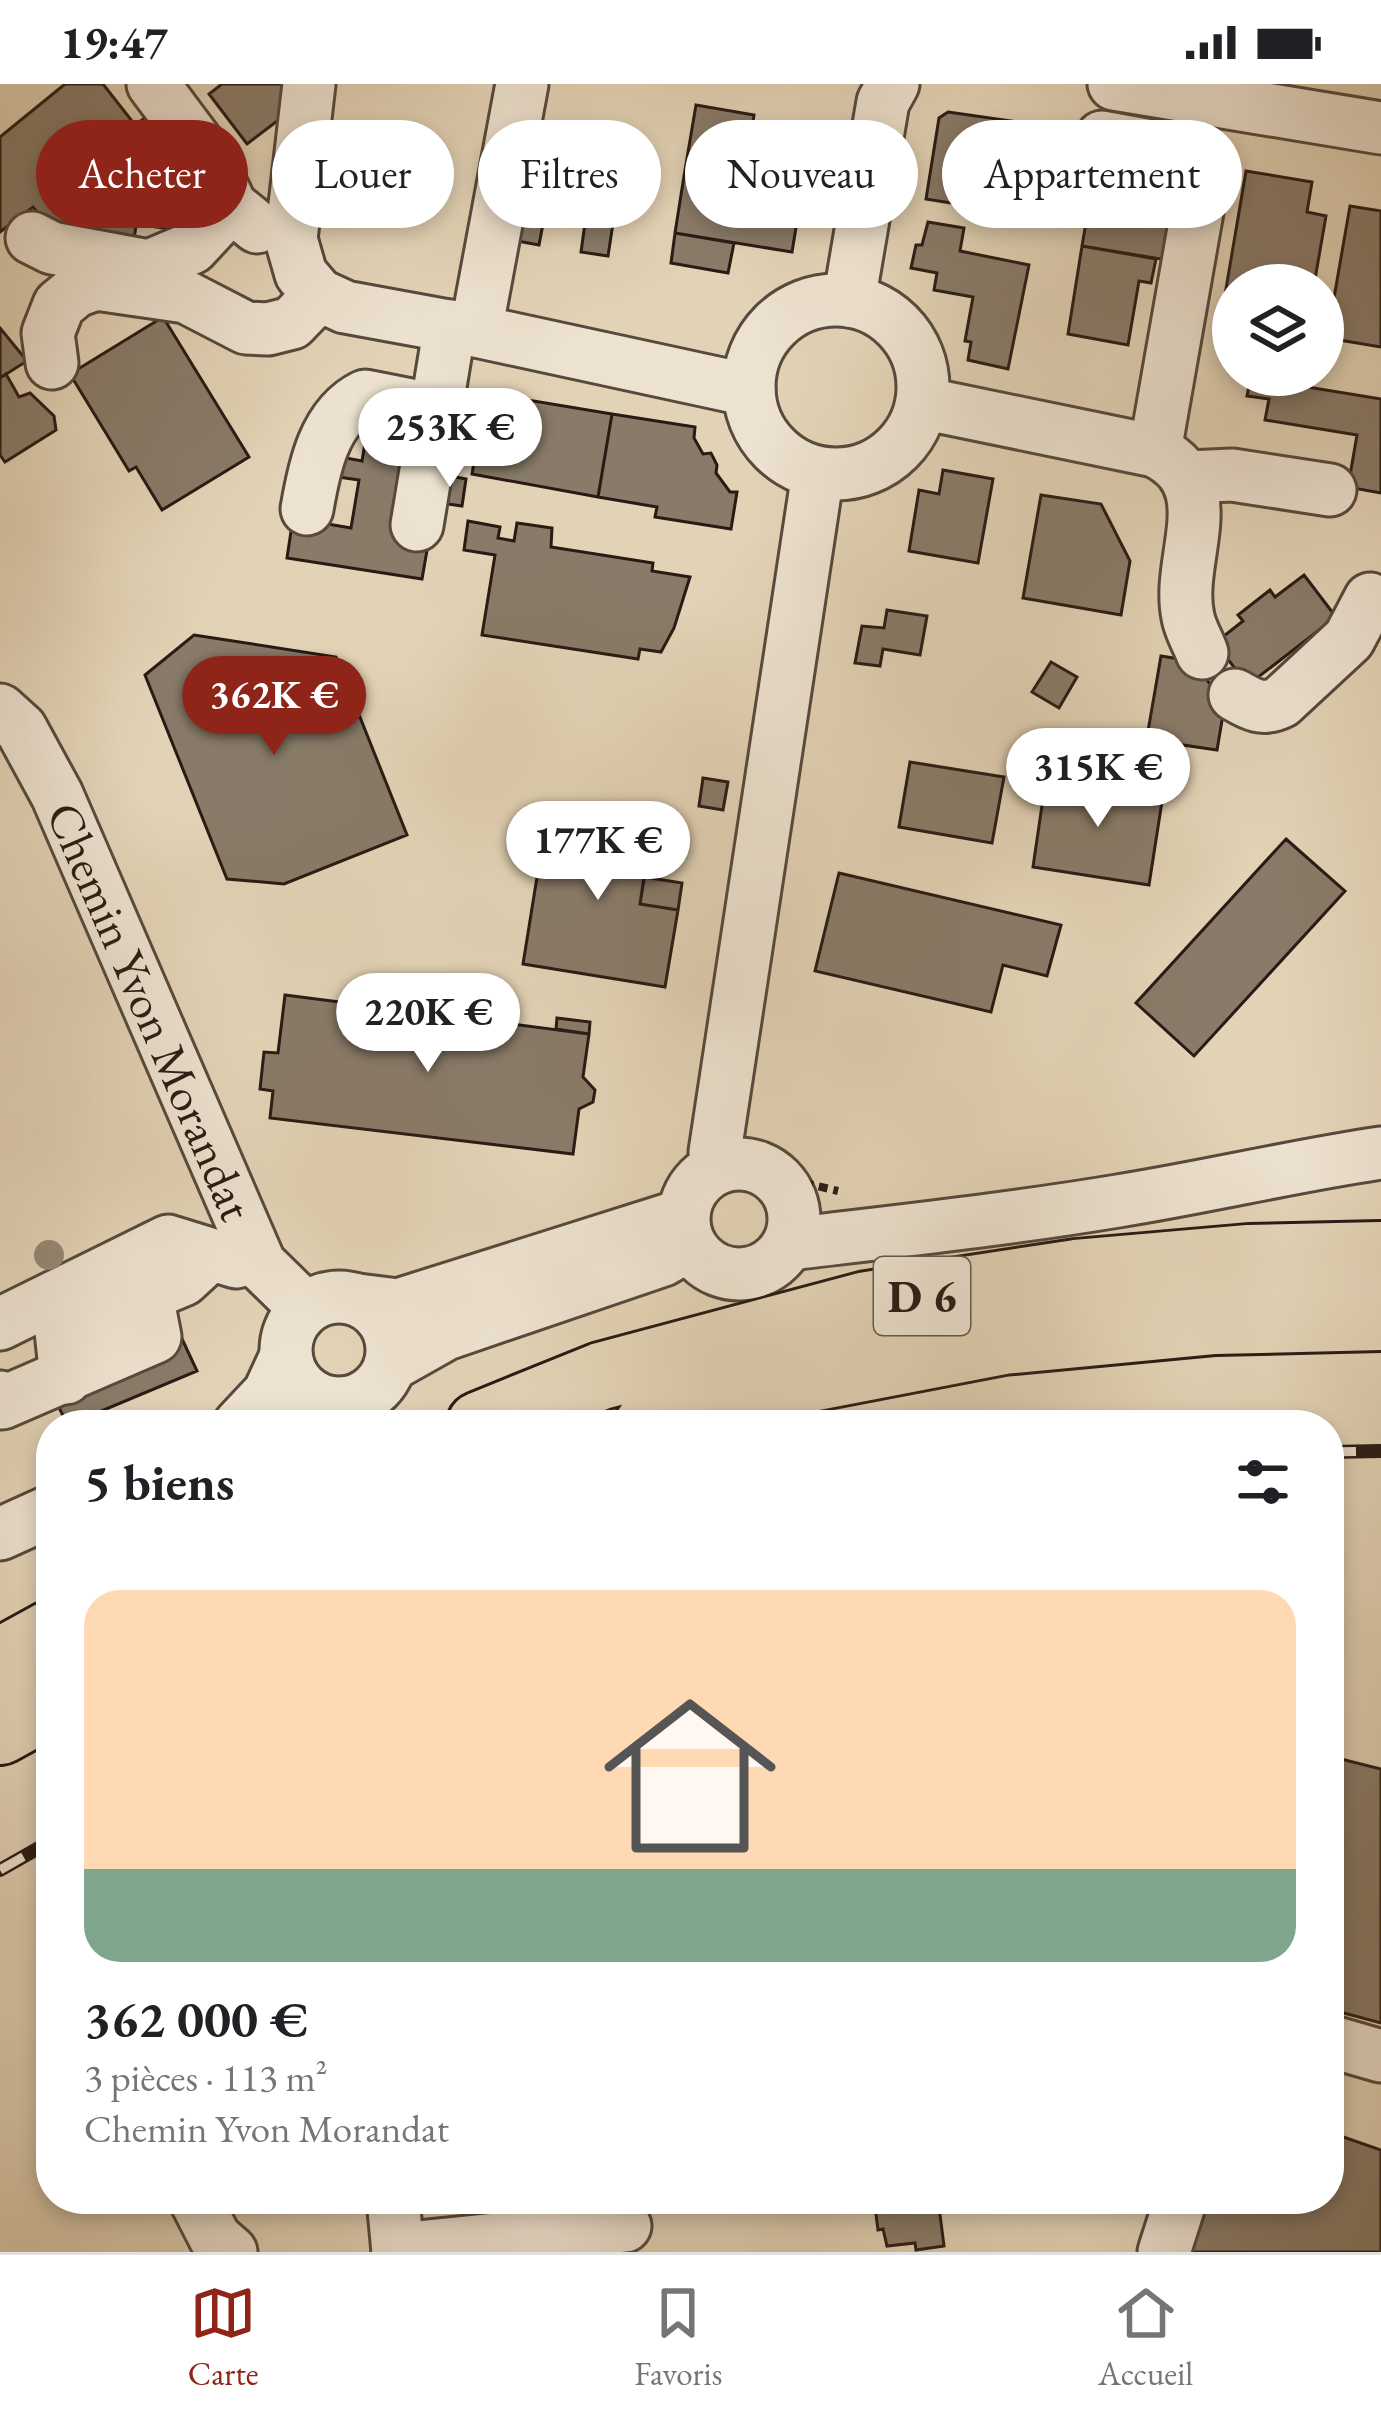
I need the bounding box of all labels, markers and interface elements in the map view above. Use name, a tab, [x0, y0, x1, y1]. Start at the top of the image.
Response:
text: 19:47	[60, 13, 168, 71]
chip: Acheter	[36, 120, 248, 228]
chip: Louer	[272, 120, 454, 228]
chip: Filtres	[478, 120, 661, 228]
chip: Nouveau	[685, 120, 918, 228]
chip: Appartement	[942, 120, 1242, 228]
map controls	[1212, 264, 1344, 396]
button: layers	[1212, 264, 1344, 396]
pin: 253K €	[352, 388, 548, 490]
text: 253K €	[385, 401, 515, 452]
pin: 362K €	[176, 656, 372, 758]
text: 362K €	[209, 669, 339, 720]
pin: 315K €	[1000, 728, 1196, 830]
text: 315K €	[1033, 741, 1163, 792]
street label: Chemin Yvon Morandat	[33, 793, 268, 1230]
pin: 177K €	[500, 801, 696, 903]
text: 177K €	[533, 814, 663, 865]
pin: 220K €	[330, 973, 526, 1075]
text: 220K €	[363, 986, 493, 1037]
road number: D 6	[874, 1257, 970, 1335]
text: 5 biens	[84, 1449, 234, 1515]
icon: filters	[1230, 1449, 1296, 1515]
icon: home	[582, 1668, 798, 1884]
text: 362 000 €	[84, 1986, 308, 2052]
text: 3 pièces · 113 m²	[84, 2052, 327, 2103]
text: Chemin Yvon Morandat	[84, 2103, 449, 2154]
tab: Carte	[188, 2280, 259, 2395]
tab: Favoris	[634, 2280, 722, 2395]
tab: Accueil	[1098, 2280, 1193, 2395]

